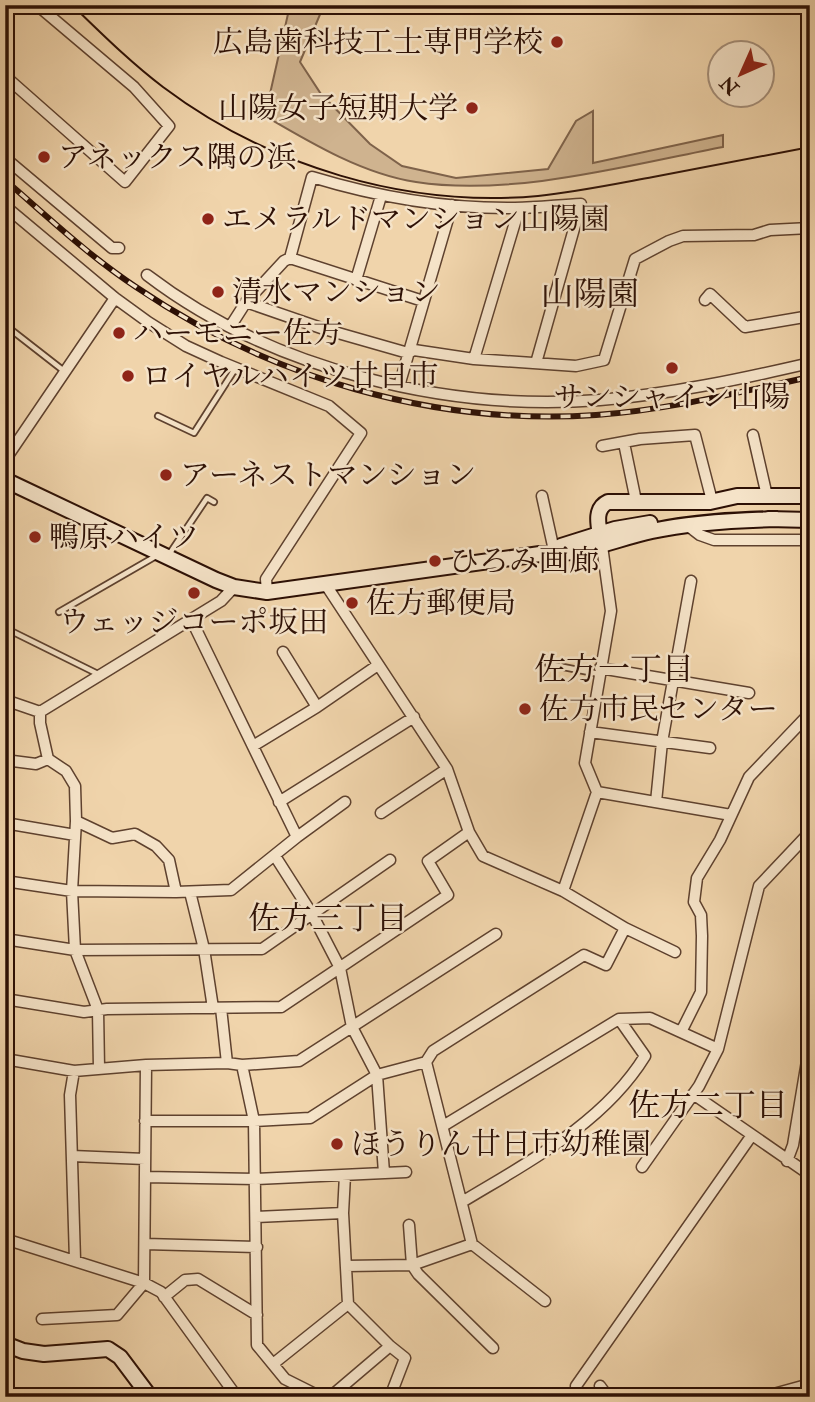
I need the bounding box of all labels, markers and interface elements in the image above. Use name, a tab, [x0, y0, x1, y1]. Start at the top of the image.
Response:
place label: 広島歯科技工士専門学校	[213, 24, 543, 61]
marker: 広島歯科技工士専門学校	[549, 34, 565, 50]
north arrow	[706, 38, 776, 108]
text: N	[714, 70, 745, 101]
place label: 山陽女子短期大学	[218, 90, 458, 127]
marker: 山陽女子短期大学	[464, 100, 480, 116]
place label: アネックス隅の浜	[58, 139, 297, 176]
marker: アネックス隅の浜	[36, 149, 52, 165]
place label: エメラルドマンション山陽園	[222, 201, 610, 238]
marker: エメラルドマンション山陽園	[200, 211, 216, 227]
place label: 清水マンション	[232, 274, 441, 311]
district label: 山陽園	[541, 274, 640, 315]
marker: 清水マンション	[210, 284, 226, 300]
place label: ハーモニー佐方	[133, 315, 343, 352]
marker: ハーモニー佐方	[111, 325, 127, 341]
place label: ロイヤルハイツ廿日市	[142, 358, 439, 395]
marker: サンシャイン山陽	[664, 360, 680, 376]
marker: ロイヤルハイツ廿日市	[120, 368, 136, 384]
place label: サンシャイン山陽	[553, 379, 791, 416]
place label: アーネストマンション	[180, 457, 476, 494]
marker: アーネストマンション	[158, 467, 174, 483]
place label: 鴨原ハイツ	[49, 519, 199, 556]
marker: 鴨原ハイツ	[27, 529, 43, 545]
place label: ひろみ画廊	[449, 543, 599, 580]
marker: ひろみ画廊	[427, 553, 443, 569]
marker: ウェッジコーポ坂田	[186, 585, 202, 601]
place label: 佐方郵便局	[366, 585, 516, 622]
marker: 佐方郵便局	[344, 595, 360, 611]
place label: ウェッジコーポ坂田	[60, 604, 328, 641]
district label: 佐方一丁目	[534, 650, 694, 690]
place label: 佐方市民センター	[539, 691, 778, 728]
marker: 佐方市民センター	[517, 701, 533, 717]
district label: 佐方三丁目	[248, 899, 408, 939]
district label: 佐方二丁目	[628, 1086, 788, 1126]
place label: ほうりん廿日市幼稚園	[351, 1126, 651, 1163]
marker: ほうりん廿日市幼稚園	[329, 1136, 345, 1152]

